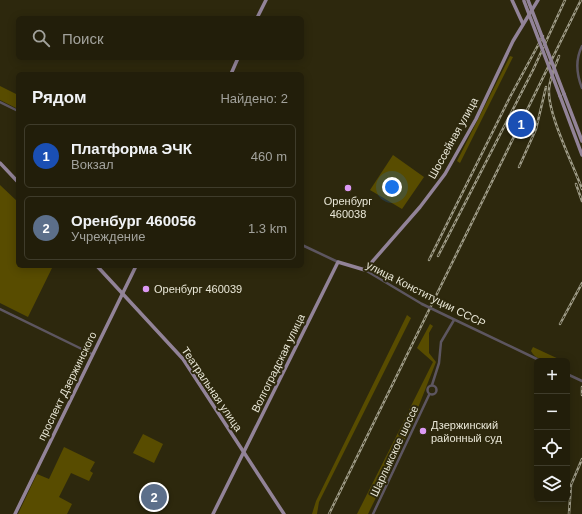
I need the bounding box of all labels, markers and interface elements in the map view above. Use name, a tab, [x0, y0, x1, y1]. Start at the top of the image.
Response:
search box	[16, 16, 304, 60]
icon: search	[30, 27, 52, 49]
text: Поиск	[62, 30, 104, 47]
text: Рядом	[32, 88, 87, 107]
text: Найдено: 2	[220, 91, 288, 106]
street label: Шоссейная улица	[426, 95, 481, 181]
pin: 1	[508, 109, 534, 139]
text: Платформа ЭЧК	[71, 140, 192, 157]
text: 1	[42, 149, 50, 164]
text: 460 m	[251, 149, 287, 164]
text: Вокзал	[71, 157, 114, 172]
your location	[382, 177, 402, 197]
marker: Оренбург 460038	[343, 183, 353, 193]
place label: Оренбург 460038	[324, 195, 372, 220]
text: Оренбург 460056	[71, 212, 196, 229]
text: 2	[42, 221, 50, 236]
text: 1.3 km	[248, 221, 287, 236]
text: Учреждение	[71, 229, 146, 244]
street label: улица Конституции СССР	[364, 259, 488, 329]
place label: Оренбург 460039	[154, 283, 242, 295]
marker: Оренбург 460039	[141, 284, 151, 294]
street label: Волгоградская улица	[249, 311, 307, 414]
street label: проспект Дзержинского	[35, 330, 99, 442]
street label: Театральная улица	[179, 345, 245, 434]
map controls	[534, 358, 570, 502]
button: +	[534, 358, 570, 394]
button: −	[534, 394, 570, 430]
street label: Шарлыкское шоссе	[368, 404, 420, 498]
place label: Дзержинский районный суд	[431, 419, 502, 444]
marker: Дзержинский районный суд	[418, 426, 428, 436]
button: locate	[534, 430, 570, 466]
button: layers	[534, 466, 570, 502]
pin: 2	[141, 482, 167, 512]

